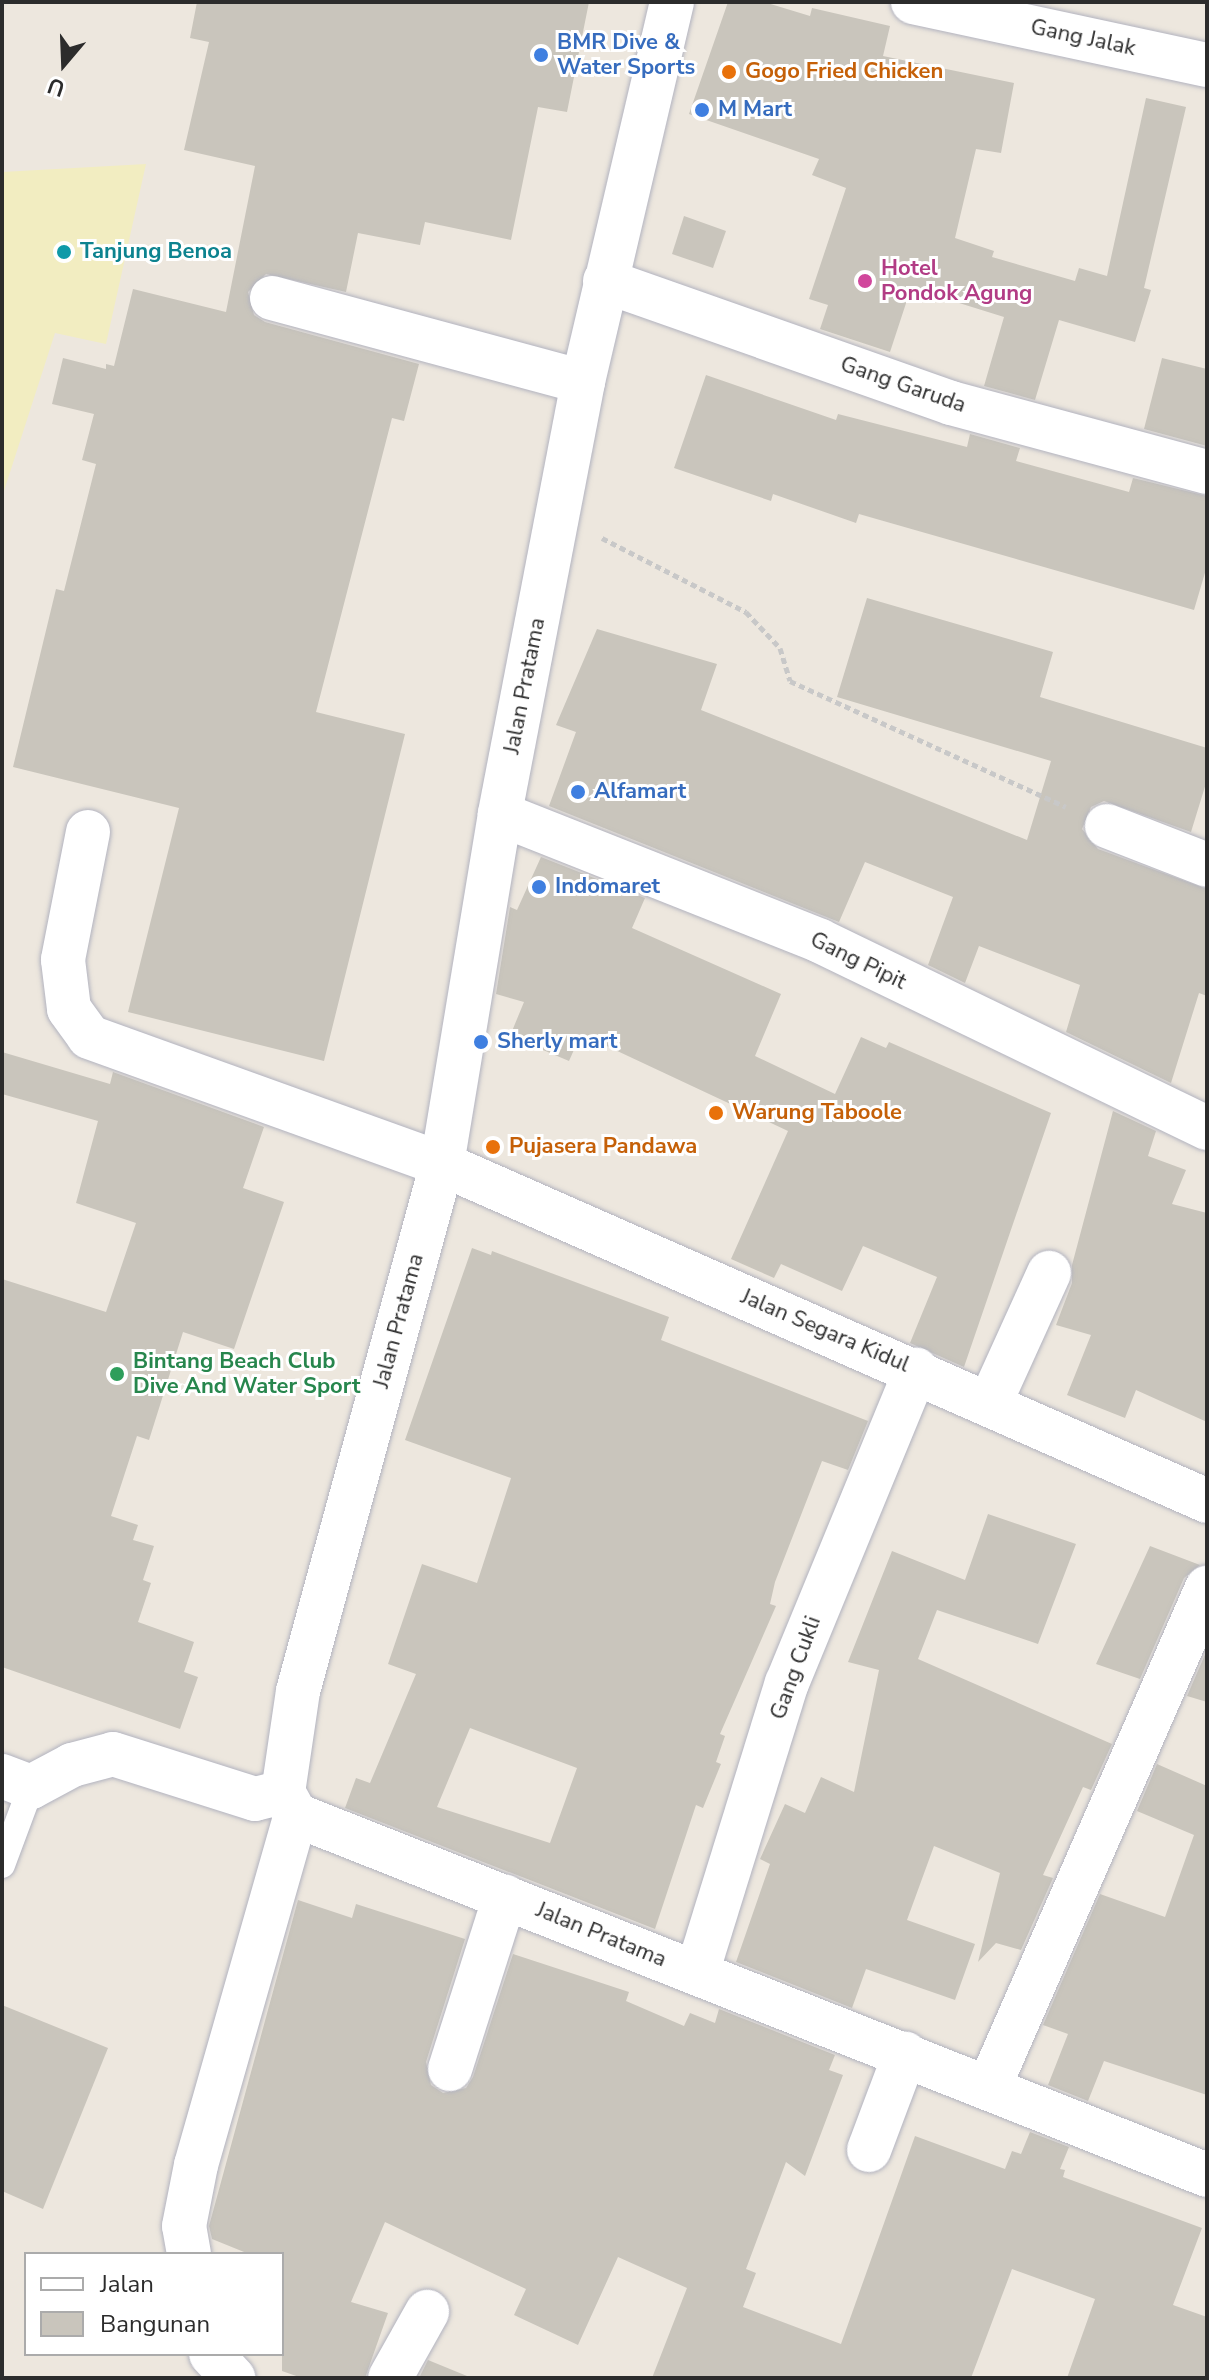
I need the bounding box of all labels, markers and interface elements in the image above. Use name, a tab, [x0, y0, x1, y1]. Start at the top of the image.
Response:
street label: Gang Jalak	[1028, 14, 1138, 62]
north arrow	[24, 24, 104, 104]
place label: BMR Dive & Water Sports	[557, 29, 695, 80]
marker: BMR Dive & Water Sports	[532, 46, 550, 64]
place label: Gogo Fried Chicken	[745, 59, 943, 85]
marker: Gogo Fried Chicken	[720, 63, 738, 81]
text: U	[44, 70, 69, 104]
place label: M Mart	[718, 97, 792, 123]
marker: M Mart	[693, 101, 711, 119]
place label: Tanjung Benoa	[80, 239, 232, 265]
marker: Tanjung Benoa	[55, 243, 73, 261]
place label: Hotel Pondok Agung	[881, 255, 1032, 306]
marker: Hotel Pondok Agung	[856, 272, 874, 290]
street label: Gang Garuda	[837, 351, 969, 419]
street label: Jalan Pratama	[499, 616, 551, 756]
place label: Alfamart	[594, 779, 686, 805]
marker: Alfamart	[569, 783, 587, 801]
place label: Indomaret	[555, 874, 660, 900]
marker: Indomaret	[530, 878, 548, 896]
street label: Gang Pipit	[806, 926, 910, 996]
place label: Sherly mart	[497, 1029, 618, 1055]
marker: Sherly mart	[472, 1033, 490, 1051]
place label: Warung Taboole	[732, 1100, 902, 1126]
marker: Warung Taboole	[707, 1104, 725, 1122]
place label: Pujasera Pandawa	[509, 1134, 697, 1160]
marker: Pujasera Pandawa	[484, 1138, 502, 1156]
street label: Jalan Pratama	[368, 1251, 430, 1391]
street label: Jalan Segara Kidul	[737, 1284, 913, 1378]
place label: Bintang Beach Club Dive And Water Sport	[133, 1348, 360, 1400]
marker: Bintang Beach Club Dive And Water Sport	[108, 1365, 126, 1383]
street label: Gang Cukli	[765, 1613, 827, 1723]
street label: Jalan Pratama	[532, 1897, 670, 1973]
legend	[24, 2252, 284, 2356]
text: Jalan	[100, 2268, 154, 2300]
text: Bangunan	[100, 2308, 210, 2340]

